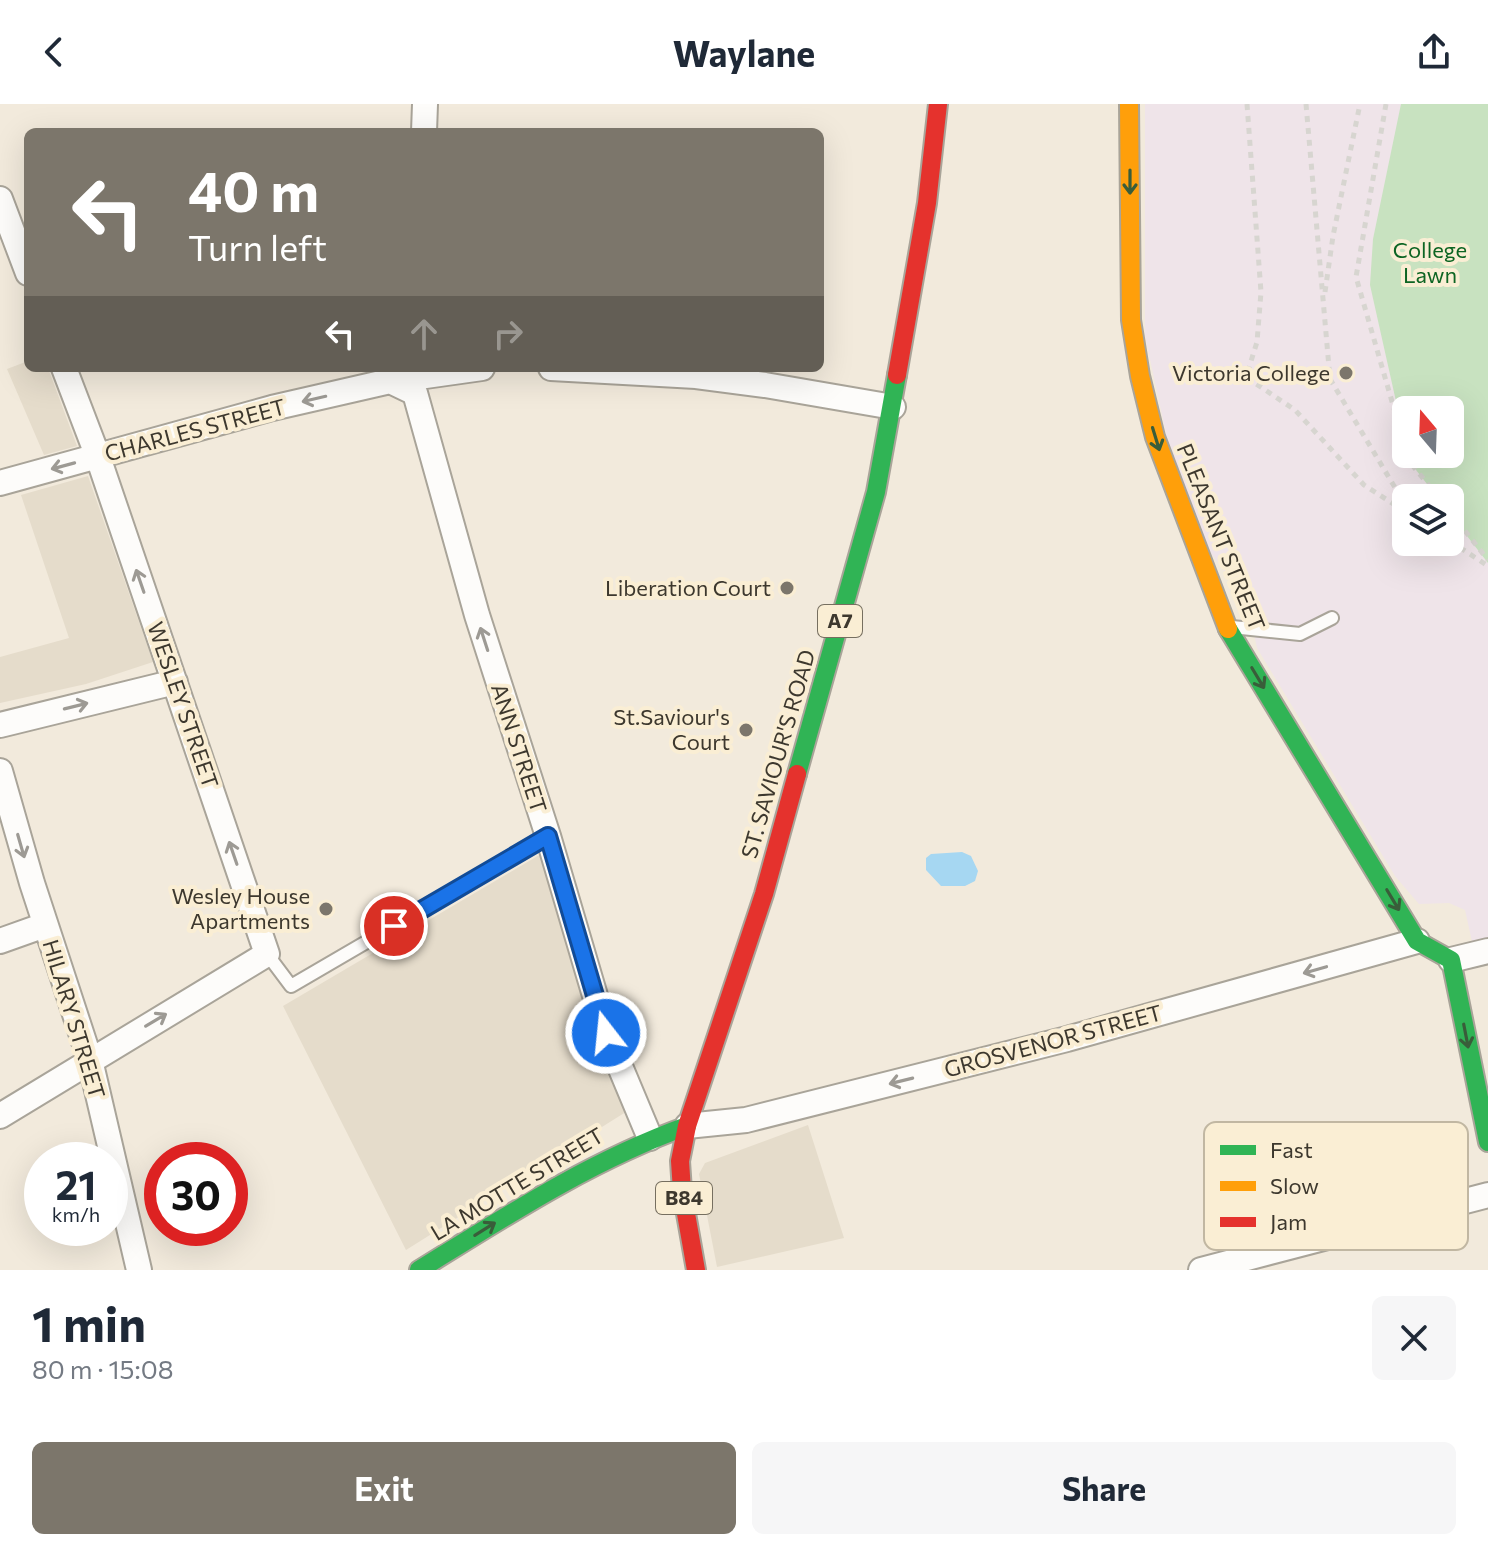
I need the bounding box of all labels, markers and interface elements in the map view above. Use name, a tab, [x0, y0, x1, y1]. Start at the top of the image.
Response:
icon: back	[32, 30, 76, 74]
text: Waylane	[673, 30, 815, 74]
icon: share	[1412, 30, 1456, 74]
text: 40 m	[188, 155, 319, 224]
icon: left	[56, 160, 160, 264]
one-way arrow	[1122, 168, 1138, 195]
text: Turn left	[188, 224, 327, 268]
park label: College Lawn	[1393, 236, 1467, 288]
icon: left	[318, 312, 362, 356]
icon: ahead	[402, 312, 446, 356]
icon: right	[486, 312, 530, 356]
place label: Victoria College	[1172, 359, 1330, 386]
marker: Victoria College	[1337, 364, 1355, 382]
street label: CHARLES STREET	[102, 392, 288, 467]
one-way arrow	[302, 392, 327, 407]
north arrow	[1392, 396, 1464, 468]
map controls	[1392, 396, 1464, 556]
one-way arrow	[1149, 426, 1164, 452]
street label: PLEASANT STREET	[1172, 439, 1271, 634]
one-way arrow	[50, 459, 76, 474]
button: layers	[1392, 484, 1464, 556]
one-way arrow	[132, 568, 147, 593]
place label: Liberation Court	[605, 574, 771, 601]
marker: Liberation Court	[778, 579, 796, 597]
road number: A7	[818, 605, 862, 637]
street label: WESLEY STREET	[142, 618, 225, 792]
one-way arrow	[476, 627, 491, 652]
street label: ST. SAVIOUR'S ROAD	[735, 646, 820, 861]
one-way arrow	[1250, 666, 1266, 689]
street label: ANN STREET	[486, 680, 553, 816]
one-way arrow	[62, 698, 88, 713]
place label: St.Saviour's Court	[613, 703, 730, 755]
marker: St.Saviour's Court	[737, 721, 755, 739]
one-way arrow	[15, 833, 30, 859]
one-way arrow	[224, 841, 239, 866]
place label: Wesley House Apartments	[171, 882, 310, 934]
one-way arrow	[1385, 888, 1401, 911]
pin	[360, 892, 428, 960]
marker: Wesley House Apartments	[317, 900, 335, 918]
icon: arrive	[372, 904, 416, 948]
street label: HILARY STREET	[37, 936, 111, 1102]
one-way arrow	[1302, 963, 1328, 978]
position arrow	[564, 991, 648, 1075]
street label: GROSVENOR STREET	[941, 998, 1165, 1083]
one-way arrow	[144, 1011, 167, 1027]
one-way arrow	[1460, 1023, 1475, 1049]
one-way arrow	[889, 1074, 915, 1089]
street label: LA MOTTE STREET	[425, 1121, 608, 1246]
legend	[1204, 1122, 1468, 1250]
text: Fast	[1270, 1136, 1313, 1163]
speed limit sign: 30	[144, 1142, 248, 1246]
text: 21	[56, 1159, 96, 1208]
text: Slow	[1270, 1172, 1319, 1199]
road number: B84	[656, 1182, 712, 1214]
text: km/h	[52, 1202, 100, 1226]
text: Jam	[1270, 1208, 1307, 1235]
one-way arrow	[473, 1221, 496, 1237]
text: 1 min	[32, 1293, 146, 1352]
button: close	[1372, 1296, 1456, 1380]
text: 80 m · 15:08	[32, 1353, 173, 1384]
button: Exit	[32, 1442, 736, 1534]
button: Share	[752, 1442, 1456, 1534]

